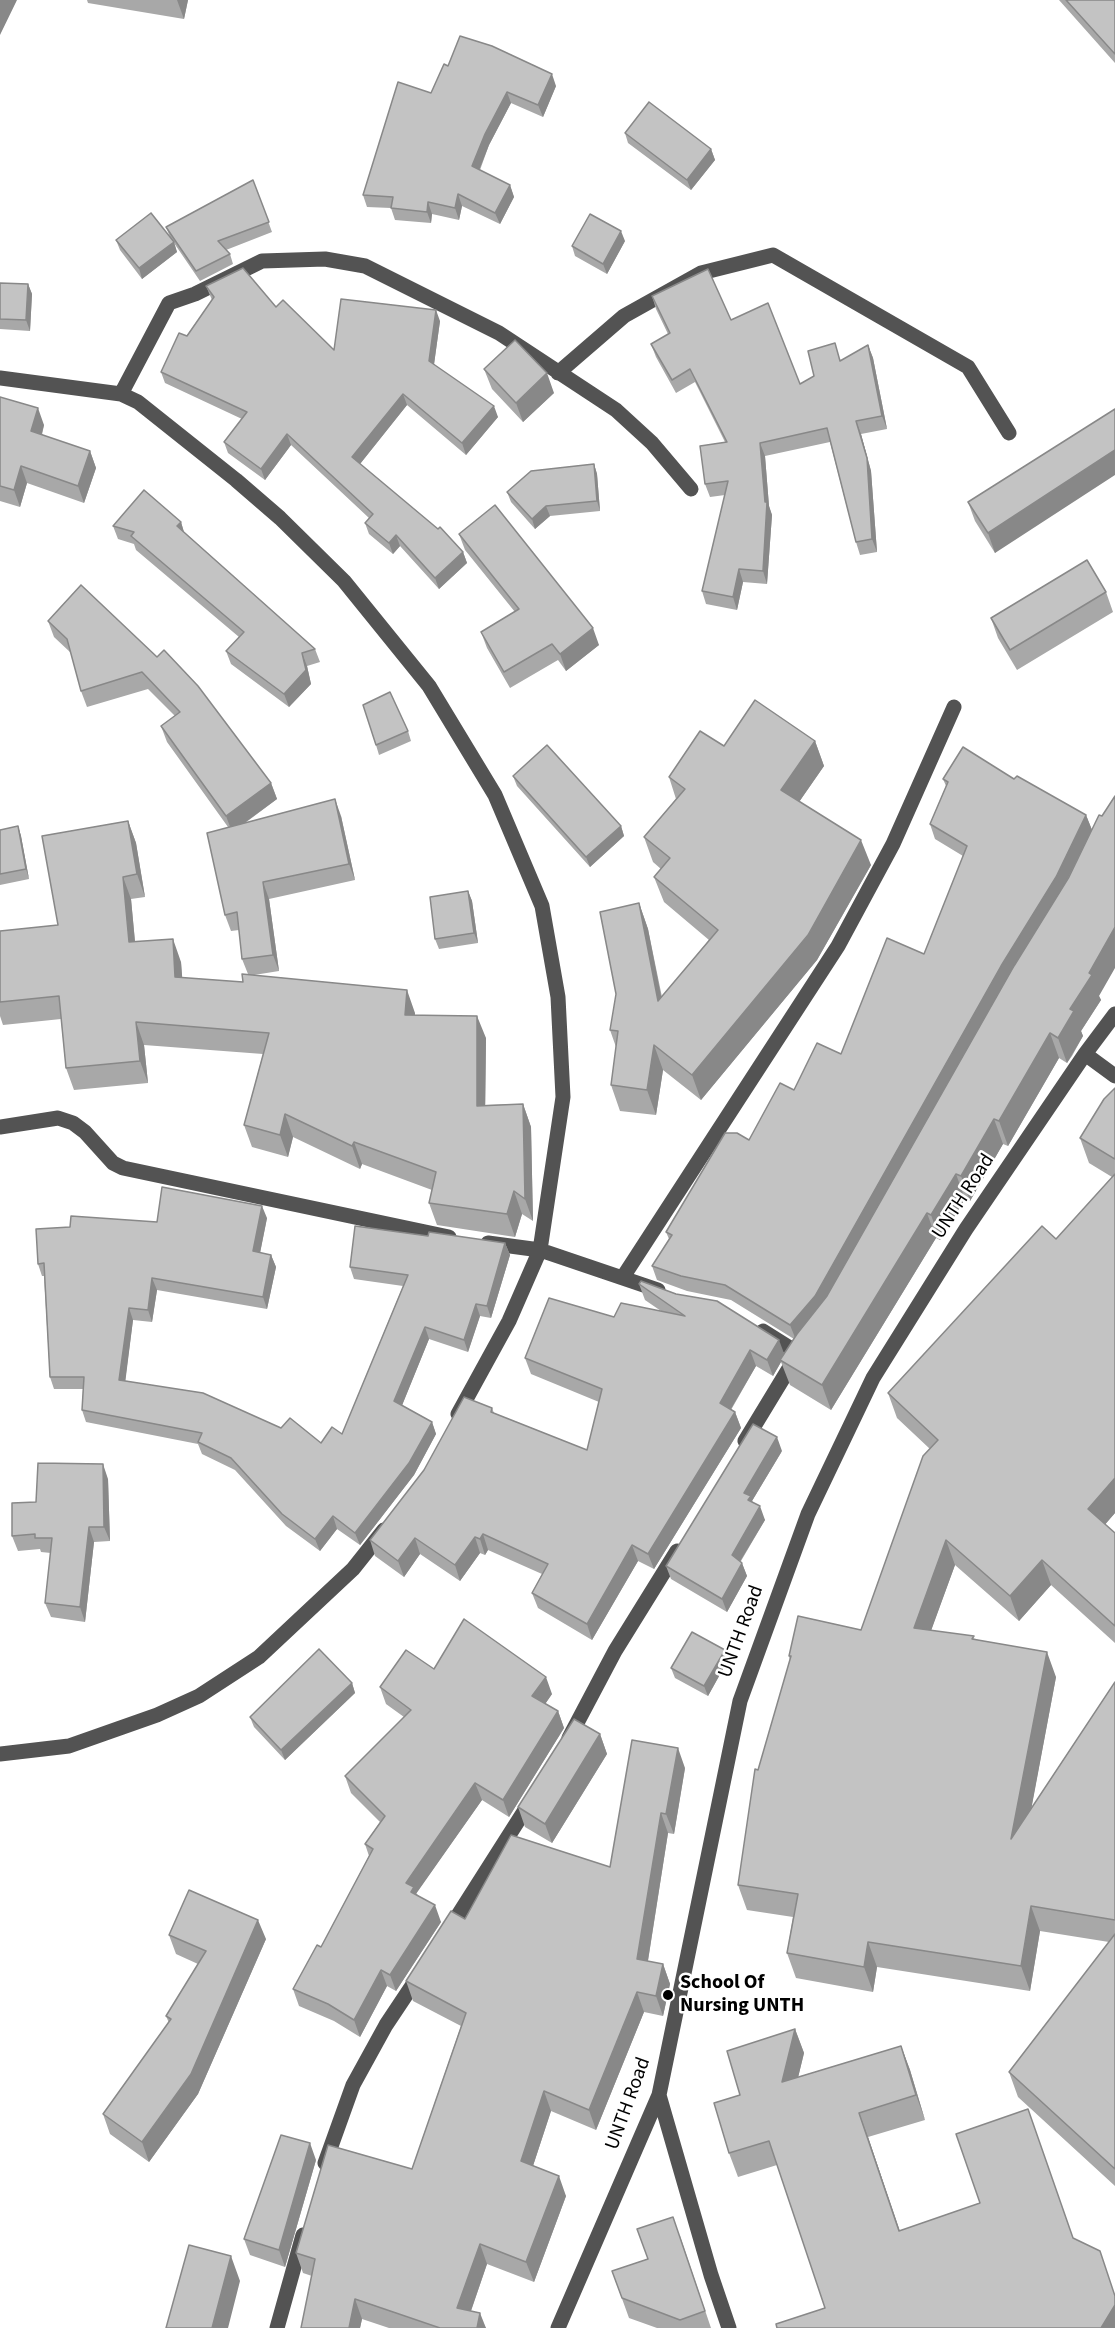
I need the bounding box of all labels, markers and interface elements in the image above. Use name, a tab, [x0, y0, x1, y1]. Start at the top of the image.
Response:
street label: UNTH Road	[928, 1150, 1000, 1244]
street label: UNTH Road	[714, 1583, 770, 1681]
place label: School Of Nursing UNTH	[680, 1972, 804, 2019]
marker: School Of Nursing UNTH	[661, 1988, 675, 2002]
street label: UNTH Road	[601, 2055, 657, 2153]

